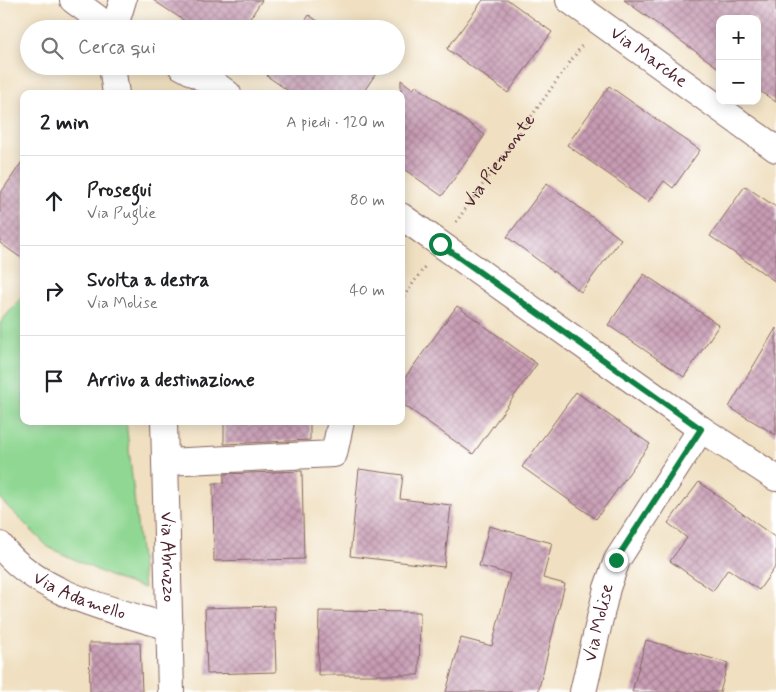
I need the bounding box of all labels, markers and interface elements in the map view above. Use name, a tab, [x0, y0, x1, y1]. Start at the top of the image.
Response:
map controls	[716, 15, 761, 105]
button: +	[716, 15, 761, 60]
search box	[20, 20, 405, 75]
street label: Via Marche	[605, 21, 692, 93]
icon: search	[38, 34, 66, 62]
text: Cerca qui	[78, 35, 156, 60]
button: −	[716, 60, 761, 105]
text: 2 min	[40, 109, 89, 137]
street label: Via Piemonte	[458, 109, 541, 213]
text: A piedi · 120 m	[286, 112, 385, 133]
text: Prosegui	[87, 178, 152, 203]
icon: ahead	[40, 187, 68, 215]
text: 80 m	[350, 190, 385, 211]
text: Via Puglie	[87, 203, 156, 224]
route start	[429, 233, 452, 256]
text: Svolta a destra	[87, 268, 209, 293]
icon: right	[40, 277, 68, 305]
text: 40 m	[349, 280, 385, 301]
text: Via Molise	[87, 293, 158, 314]
icon: arrive	[40, 367, 68, 395]
text: Arrivo a destinazione	[87, 368, 255, 393]
street label: Via Abruzzo	[154, 511, 181, 603]
route end	[605, 549, 628, 572]
street label: Via Adamello	[28, 566, 128, 626]
street label: Via Molise	[578, 581, 620, 664]

